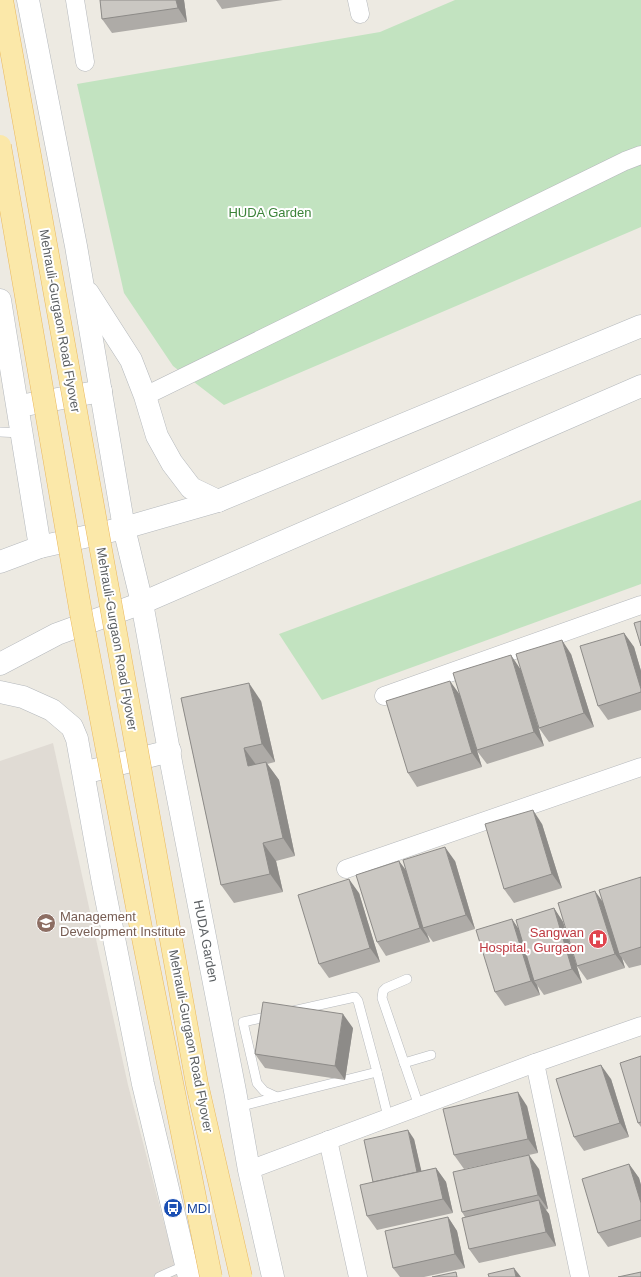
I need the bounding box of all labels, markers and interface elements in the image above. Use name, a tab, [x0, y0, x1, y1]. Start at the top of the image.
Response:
park label: HUDA Garden	[228, 205, 312, 220]
street label: Mehrauli-Gurgaon Road Flyover	[36, 228, 84, 414]
street label: Mehrauli-Gurgaon Road Flyover	[93, 546, 141, 732]
street label: HUDA Garden	[191, 899, 221, 983]
place label: Management Development Institute	[60, 909, 186, 939]
school or university icon: Management Development Institute	[35, 912, 57, 934]
place label: Sangwan Hospital, Gurgaon	[479, 925, 584, 955]
hospital icon: Sangwan Hospital, Gurgaon	[587, 928, 609, 950]
street label: Mehrauli-Gurgaon Road Flyover	[166, 948, 216, 1134]
bus stop icon: MDI	[162, 1197, 184, 1219]
place label: MDI	[187, 1201, 211, 1216]

